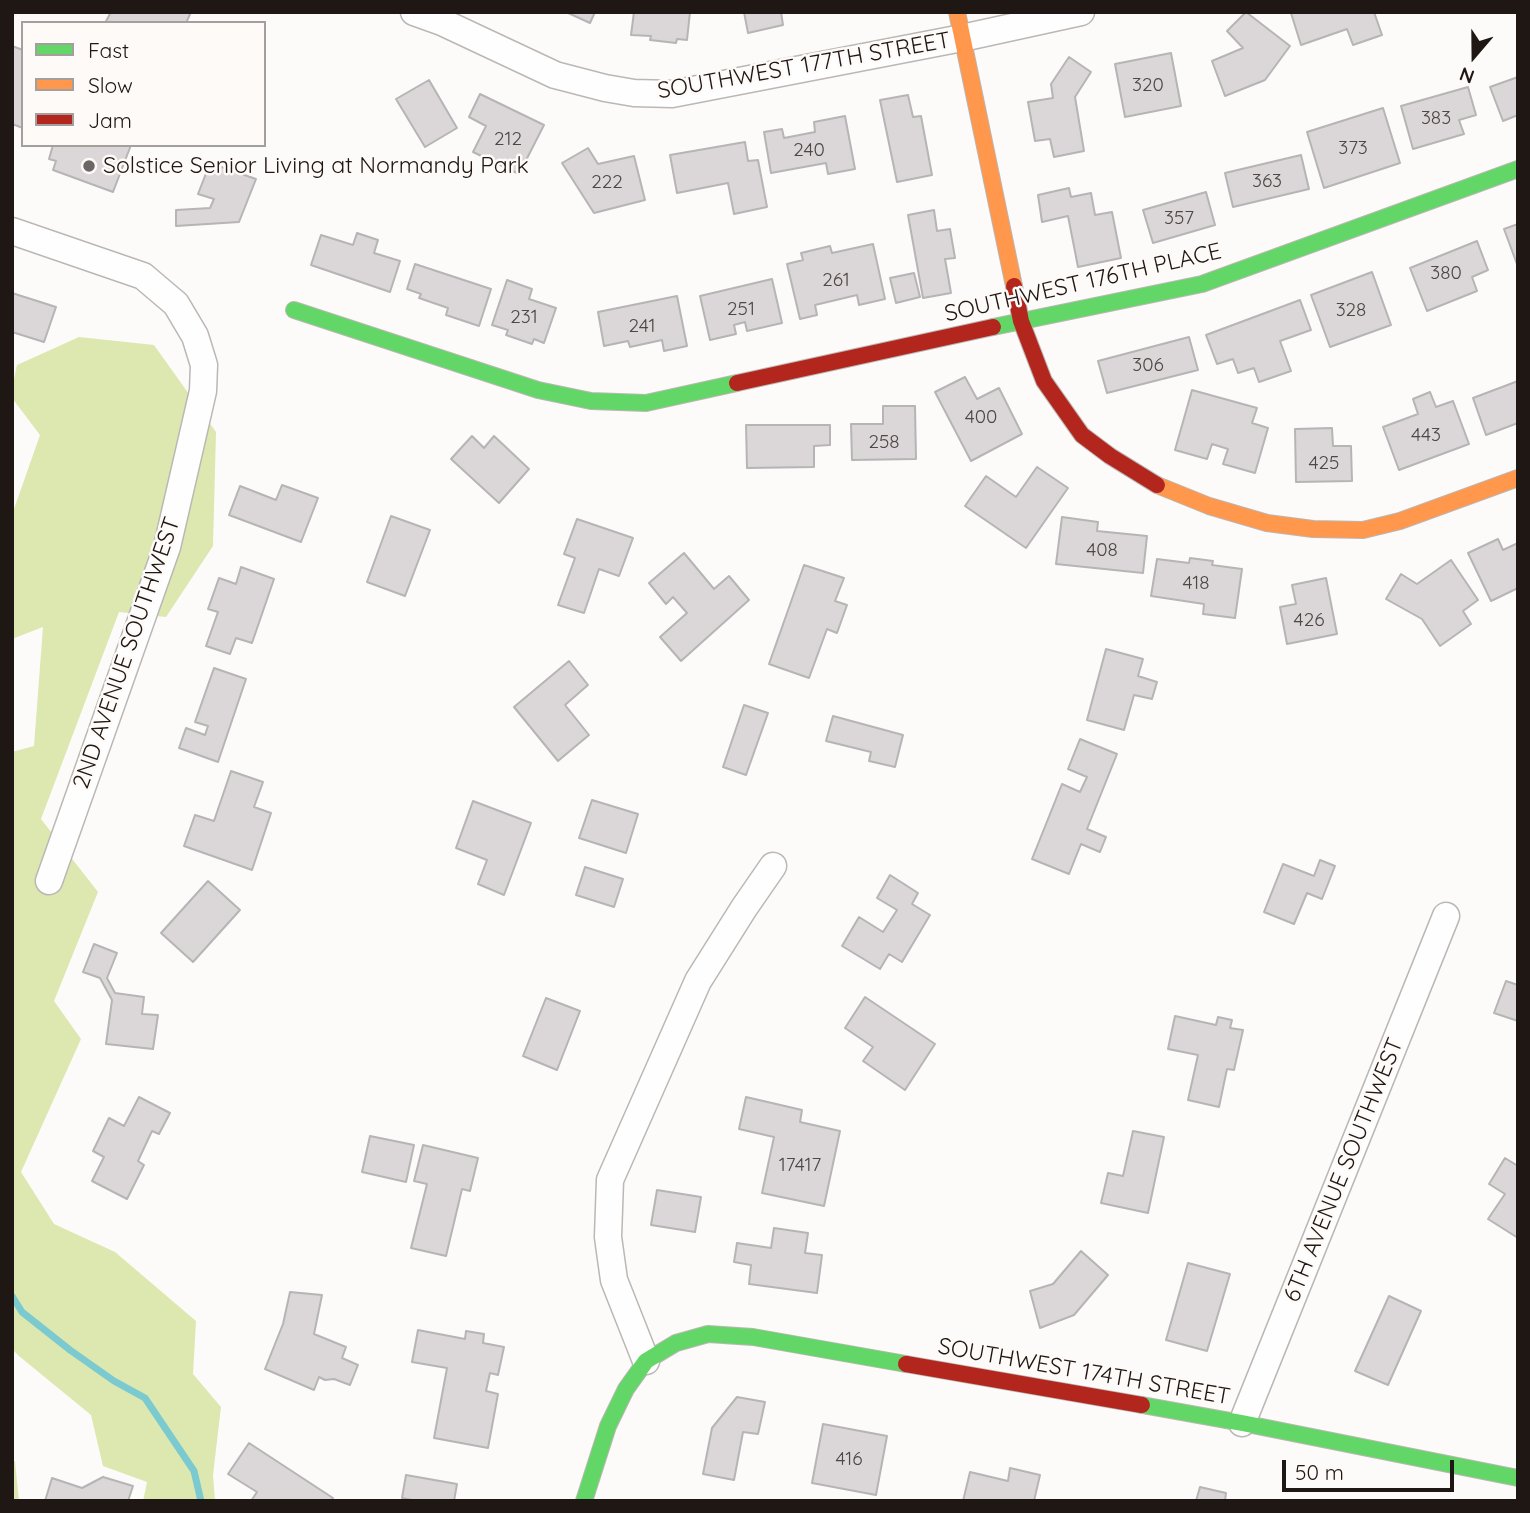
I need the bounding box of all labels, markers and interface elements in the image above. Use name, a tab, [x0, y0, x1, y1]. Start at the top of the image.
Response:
legend	[21, 21, 266, 147]
north arrow	[1439, 21, 1509, 91]
street label: SOUTHWEST 177TH STREET	[655, 27, 953, 105]
text: Fast	[88, 37, 129, 63]
text: N	[1456, 62, 1477, 89]
text: Slow	[88, 72, 133, 98]
house number: 320	[1132, 74, 1164, 96]
text: Jam	[88, 107, 132, 133]
house number: 383	[1421, 107, 1451, 129]
house number: 212	[494, 128, 522, 150]
house number: 373	[1338, 137, 1368, 159]
house number: 240	[793, 139, 825, 161]
place label: Solstice Senior Living at Normandy Park	[103, 152, 529, 180]
marker: Solstice Senior Living at Normandy Park	[81, 158, 97, 174]
house number: 363	[1252, 170, 1282, 192]
house number: 222	[591, 171, 623, 193]
house number: 357	[1164, 207, 1194, 229]
street label: SOUTHWEST 176TH PLACE	[942, 238, 1224, 328]
house number: 380	[1430, 262, 1462, 284]
house number: 261	[822, 269, 850, 291]
house number: 251	[727, 298, 755, 320]
house number: 328	[1336, 299, 1366, 321]
house number: 231	[510, 306, 538, 328]
house number: 241	[628, 315, 656, 337]
house number: 306	[1132, 354, 1164, 376]
house number: 400	[965, 406, 997, 428]
house number: 443	[1411, 424, 1441, 446]
house number: 258	[868, 431, 900, 453]
house number: 425	[1309, 452, 1339, 474]
street label: 2ND AVENUE SOUTHWEST	[67, 514, 187, 792]
house number: 408	[1086, 539, 1118, 561]
house number: 418	[1182, 572, 1210, 594]
house number: 426	[1294, 609, 1324, 631]
street label: 6TH AVENUE SOUTHWEST	[1278, 1034, 1410, 1306]
house number: 17417	[779, 1154, 821, 1176]
street label: SOUTHWEST 174TH STREET	[936, 1333, 1232, 1411]
scale bar	[1285, 1446, 1456, 1490]
house number: 416	[835, 1448, 863, 1470]
text: 50 m	[1295, 1459, 1344, 1485]

